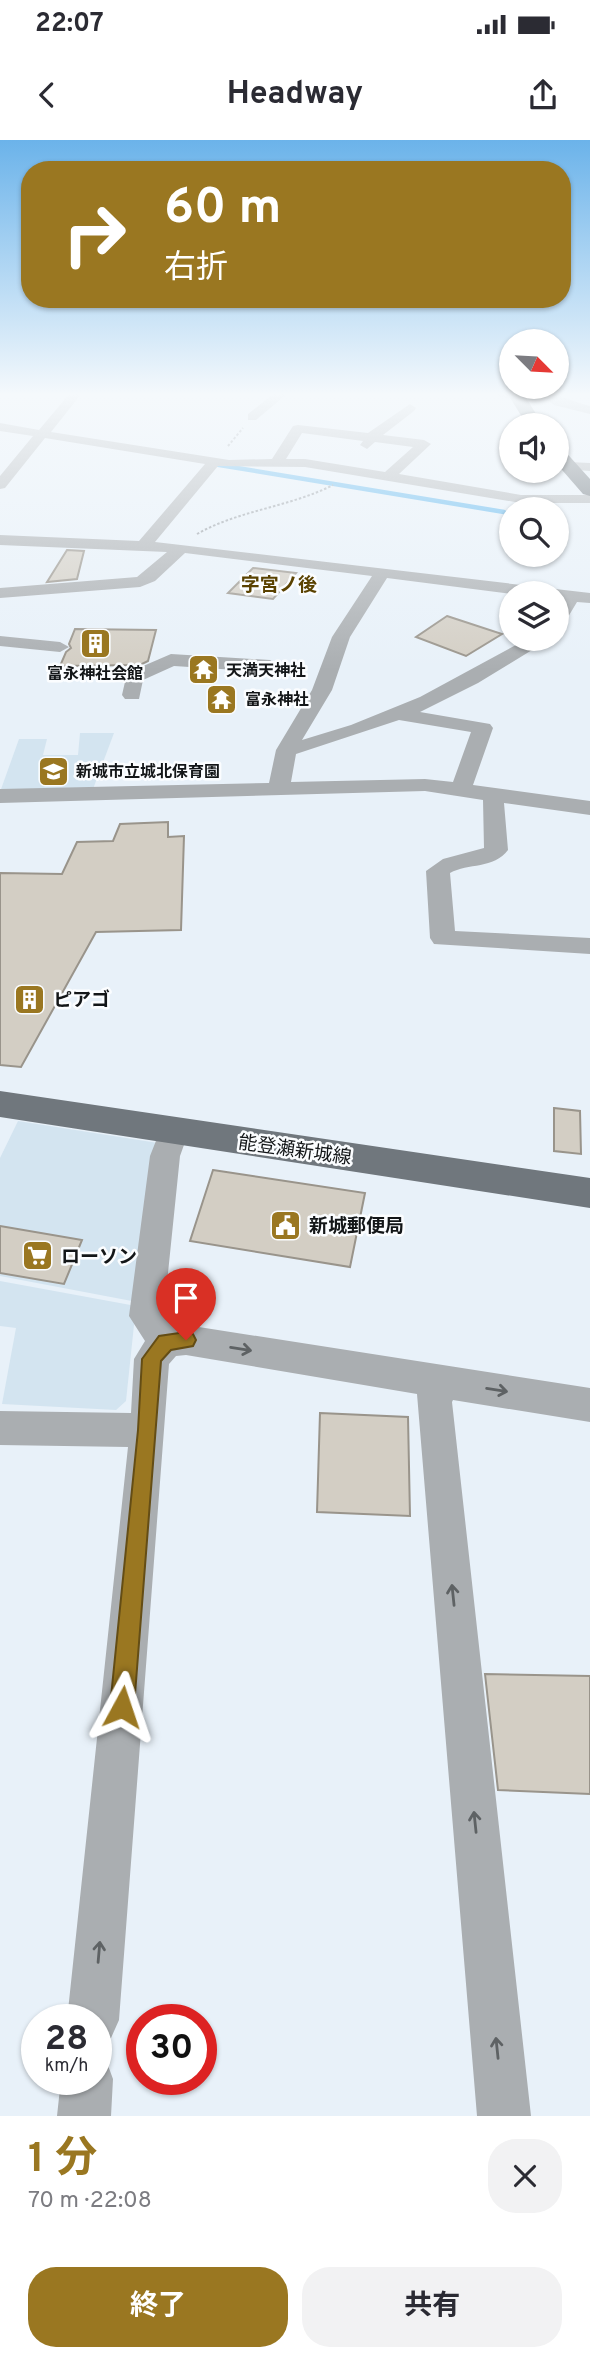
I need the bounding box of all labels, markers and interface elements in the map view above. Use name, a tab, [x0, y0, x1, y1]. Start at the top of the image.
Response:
text: 22:07	[35, 8, 104, 41]
text: Headway	[227, 75, 363, 115]
icon: back	[28, 76, 66, 114]
icon: share	[524, 76, 562, 114]
text: 60 m	[164, 179, 282, 241]
icon: right	[49, 189, 140, 280]
text: 右折	[164, 249, 228, 289]
north arrow	[499, 329, 569, 399]
map controls	[499, 329, 569, 651]
button: sound	[499, 413, 569, 483]
button: search	[499, 497, 569, 567]
district label: 字宮ノ後	[241, 574, 317, 598]
button: layers	[499, 581, 569, 651]
building icon: 富永神社会館	[78, 627, 112, 661]
temple icon: 天満天神社	[186, 653, 220, 687]
place label: 天満天神社	[226, 661, 306, 682]
place label: 富永神社会館	[47, 664, 143, 685]
temple icon: 富永神社	[205, 682, 239, 716]
place label: 富永神社	[245, 690, 309, 711]
school or university icon: 新城市立城北保育園	[36, 754, 70, 788]
place label: 新城市立城北保育園	[76, 762, 220, 783]
building icon: ピアゴ	[13, 982, 47, 1016]
place label: ピアゴ	[53, 989, 110, 1013]
street label: 能登瀬新城線	[237, 1131, 353, 1171]
public building icon: 新城郵便局	[269, 1208, 303, 1242]
place label: 新城郵便局	[309, 1215, 404, 1239]
supermarket icon: ローソン	[21, 1239, 55, 1273]
place label: ローソン	[61, 1246, 137, 1270]
pin	[156, 1268, 216, 1340]
icon: arrive	[167, 1279, 205, 1317]
one-way arrow	[229, 1343, 252, 1356]
one-way arrow	[486, 1384, 508, 1397]
one-way arrow	[446, 1584, 459, 1607]
position arrow	[85, 1670, 159, 1744]
one-way arrow	[468, 1811, 481, 1833]
one-way arrow	[93, 1941, 106, 1963]
speed limit sign: 30	[126, 2004, 217, 2095]
text: 28	[45, 2018, 88, 2062]
one-way arrow	[490, 2037, 503, 2060]
text: km/h	[45, 2055, 88, 2078]
text: 1 分	[28, 2134, 97, 2187]
button: close	[488, 2139, 562, 2213]
text: 70 m · 22:08	[28, 2187, 152, 2216]
button: 終了	[28, 2267, 288, 2347]
button: 共有	[302, 2267, 562, 2347]

